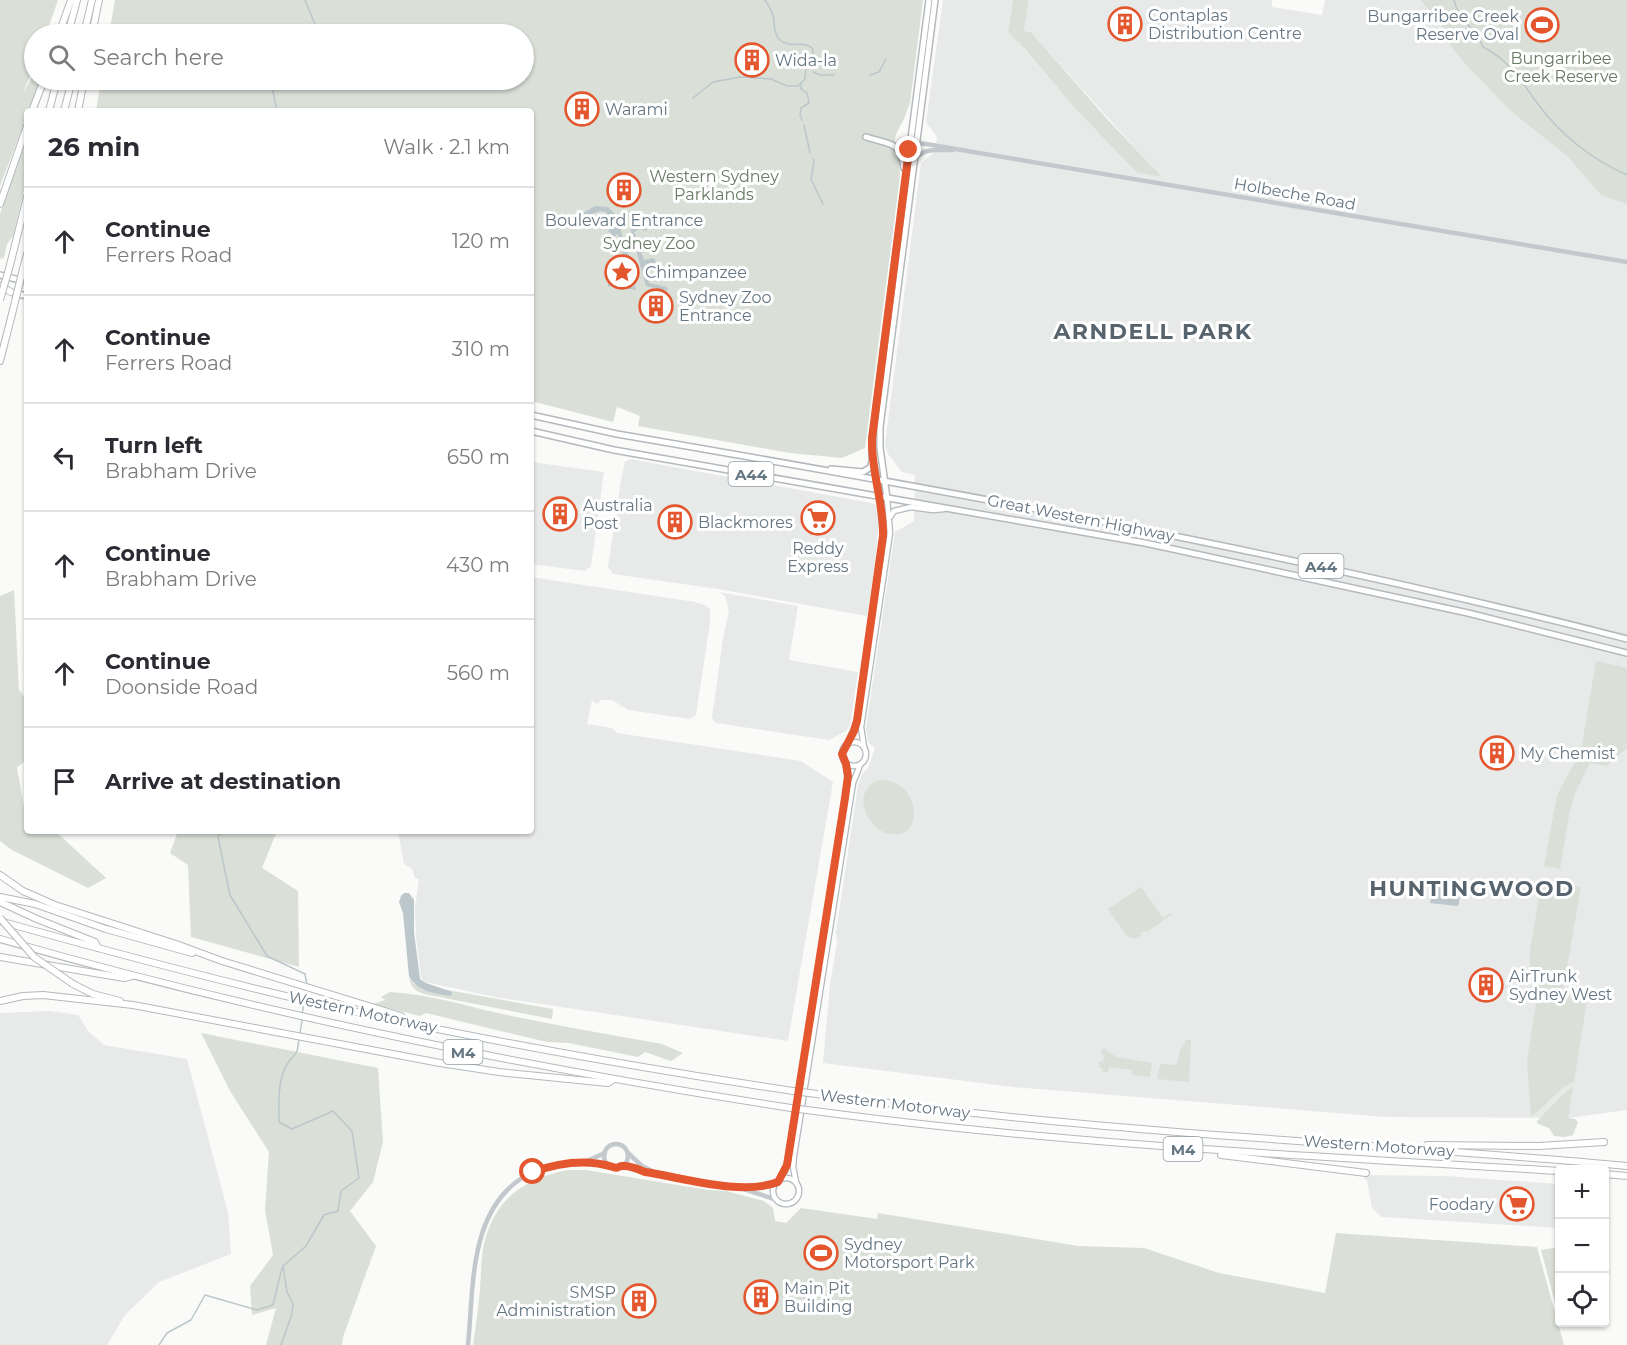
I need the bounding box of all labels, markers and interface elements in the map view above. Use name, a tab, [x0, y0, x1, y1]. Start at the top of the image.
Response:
building icon: Contaplas Distribution Centre	[1107, 6, 1143, 42]
place label: Contaplas Distribution Centre	[1148, 6, 1302, 43]
place label: Bungarribee Creek Reserve Oval	[1367, 7, 1519, 44]
sports icon: Bungarribee Creek Reserve Oval	[1524, 7, 1560, 43]
search box	[24, 24, 534, 90]
icon: search	[45, 41, 78, 74]
building icon: Wida-la	[734, 42, 770, 78]
text: Search here	[93, 44, 224, 71]
park label: Bungarribee Creek Reserve	[1504, 49, 1618, 86]
place label: Wida-la	[775, 51, 837, 70]
building icon: Warami	[564, 91, 600, 127]
place label: Warami	[605, 100, 668, 119]
text: 26 min	[48, 131, 140, 163]
text: Walk · 2.1 km	[383, 135, 510, 159]
route end	[895, 136, 921, 162]
park label: Western Sydney Parklands	[649, 167, 779, 204]
building icon: Boulevard Entrance	[606, 172, 642, 208]
street label: Holbeche Road	[1233, 174, 1357, 214]
place label: Boulevard Entrance	[545, 211, 703, 230]
text: Continue	[105, 216, 211, 243]
icon: ahead	[48, 225, 81, 258]
text: 120 m	[452, 229, 510, 253]
park label: Sydney Zoo	[603, 234, 695, 253]
text: Ferrers Road	[105, 243, 232, 267]
place icon: Chimpanzee	[604, 254, 640, 290]
place label: Chimpanzee	[645, 263, 747, 282]
building icon: Sydney Zoo Entrance	[638, 288, 674, 324]
place label: Sydney Zoo Entrance	[679, 288, 772, 325]
district label: ARNDELL PARK	[1053, 318, 1252, 345]
text: Continue	[105, 324, 211, 351]
icon: ahead	[48, 333, 81, 366]
text: 310 m	[452, 337, 510, 361]
text: Ferrers Road	[105, 351, 232, 375]
text: Turn left	[105, 432, 203, 459]
icon: left	[48, 441, 81, 474]
text: 650 m	[447, 445, 510, 469]
text: Brabham Drive	[105, 459, 257, 483]
road number: A44	[728, 462, 774, 486]
street label: Great Western Highway	[986, 491, 1176, 546]
building icon: Australia Post	[542, 496, 578, 532]
place label: Australia Post	[583, 496, 653, 533]
supermarket icon: Reddy Express	[800, 500, 836, 536]
building icon: Blackmores	[657, 504, 693, 540]
place label: Blackmores	[698, 513, 793, 532]
place label: Reddy Express	[787, 539, 849, 576]
text: Continue	[105, 540, 211, 567]
icon: ahead	[48, 549, 81, 582]
text: 430 m	[446, 553, 510, 577]
road number: A44	[1298, 554, 1344, 578]
text: Brabham Drive	[105, 567, 257, 591]
text: Continue	[105, 648, 211, 675]
icon: ahead	[48, 657, 81, 690]
text: 560 m	[447, 661, 510, 685]
text: Doonside Road	[105, 675, 258, 699]
building icon: My Chemist	[1479, 735, 1515, 771]
place label: My Chemist	[1520, 744, 1616, 763]
icon: arrive	[48, 765, 81, 798]
text: Arrive at destination	[105, 768, 341, 795]
district label: HUNTINGWOOD	[1369, 875, 1575, 902]
building icon: AirTrunk Sydney West	[1468, 967, 1504, 1003]
place label: AirTrunk Sydney West	[1509, 967, 1613, 1004]
street label: Western Motorway	[287, 987, 439, 1037]
road number: M4	[444, 1040, 482, 1064]
street label: Western Motorway	[819, 1085, 972, 1123]
street label: Western Motorway	[1303, 1131, 1455, 1161]
road number: M4	[1164, 1137, 1202, 1161]
route start	[519, 1158, 545, 1184]
map controls	[1555, 1165, 1609, 1327]
button: +	[1555, 1165, 1609, 1219]
supermarket icon: Foodary	[1499, 1186, 1535, 1222]
place label: Foodary	[1429, 1195, 1494, 1214]
button: −	[1555, 1219, 1609, 1273]
sports icon: Sydney Motorsport Park	[803, 1235, 839, 1271]
place label: Sydney Motorsport Park	[844, 1235, 975, 1272]
button: locate	[1555, 1273, 1609, 1327]
building icon: Main Pit Building	[743, 1279, 779, 1315]
place label: Main Pit Building	[784, 1279, 852, 1316]
place label: SMSP Administration	[496, 1283, 616, 1320]
building icon: SMSP Administration	[621, 1283, 657, 1319]

